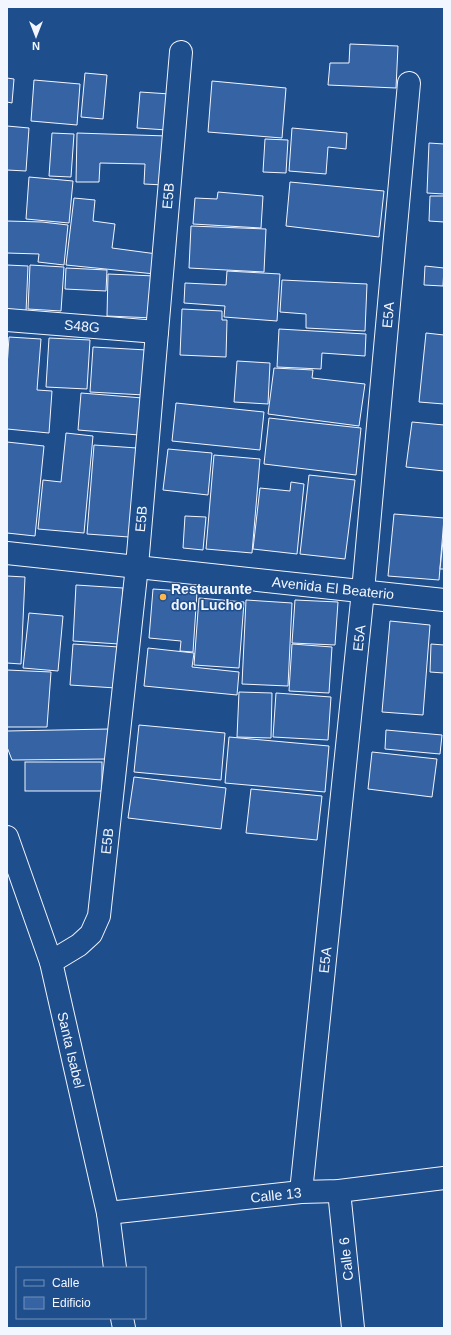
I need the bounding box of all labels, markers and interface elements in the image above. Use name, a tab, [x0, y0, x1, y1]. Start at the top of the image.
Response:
north arrow	[16, 16, 56, 56]
text: N	[32, 40, 40, 52]
street label: E5B	[159, 182, 177, 210]
street label: E5A	[379, 300, 397, 329]
street label: S48G	[63, 316, 101, 336]
street label: E5B	[132, 505, 150, 533]
street label: Avenida El Beaterio	[271, 574, 395, 602]
place label: Restaurante don Lucho	[171, 581, 252, 613]
marker: Restaurante don Lucho	[158, 592, 168, 602]
street label: E5A	[350, 623, 368, 652]
street label: E5B	[98, 827, 116, 855]
street label: E5A	[316, 945, 334, 974]
street label: Santa Isabel	[54, 1010, 88, 1090]
street label: Calle 13	[250, 1184, 303, 1206]
street label: Calle 6	[336, 1236, 356, 1282]
legend	[16, 1267, 146, 1319]
text: Calle	[52, 1276, 80, 1290]
text: Edificio	[52, 1296, 91, 1310]

